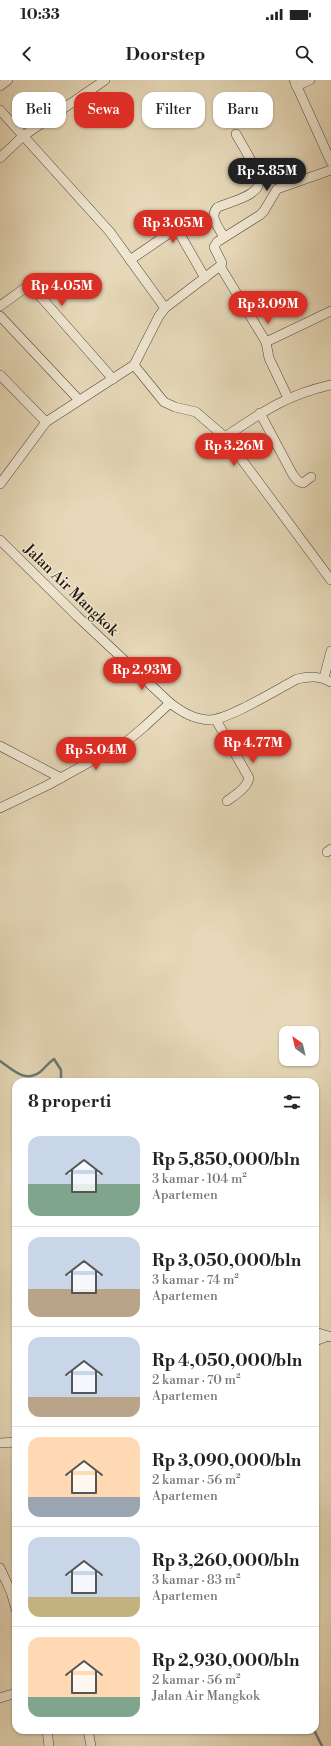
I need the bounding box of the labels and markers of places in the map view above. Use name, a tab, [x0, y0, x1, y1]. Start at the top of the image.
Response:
pin: Rp 5.85M	[226, 158, 308, 192]
pin: Rp 3.05M	[132, 210, 214, 244]
pin: Rp 4.05M	[21, 273, 103, 307]
pin: Rp 3.09M	[227, 291, 309, 325]
pin: Rp 3.26M	[193, 433, 275, 467]
pin: Rp 2.93M	[101, 657, 183, 691]
pin: Rp 4.77M	[212, 730, 294, 764]
pin: Rp 5.04M	[55, 737, 137, 771]

